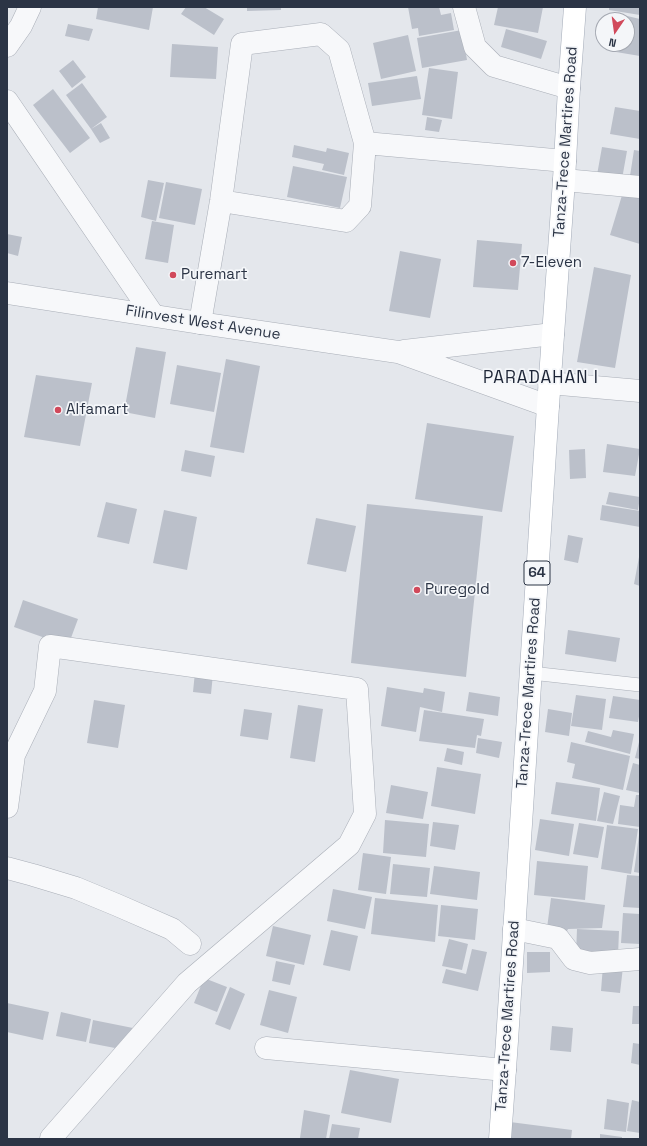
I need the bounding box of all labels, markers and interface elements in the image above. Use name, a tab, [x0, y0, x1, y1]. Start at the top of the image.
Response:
north arrow	[595, 12, 635, 52]
text: N	[607, 35, 618, 50]
street label: Tanza-Trece Martires Road	[550, 46, 582, 238]
place label: 7-Eleven	[521, 254, 582, 272]
marker: 7-Eleven	[508, 258, 518, 268]
place label: Puremart	[181, 266, 248, 284]
marker: Puremart	[168, 270, 178, 280]
street label: Filinvest West Avenue	[124, 302, 282, 344]
district label: PARADAHAN I	[483, 368, 599, 388]
place label: Alfamart	[66, 401, 128, 419]
marker: Alfamart	[53, 405, 63, 415]
road number: 64	[524, 561, 550, 585]
place label: Puregold	[425, 581, 490, 599]
marker: Puregold	[412, 585, 422, 595]
street label: Tanza-Trece Martires Road	[513, 597, 545, 789]
street label: Tanza-Trece Martires Road	[492, 920, 524, 1112]

